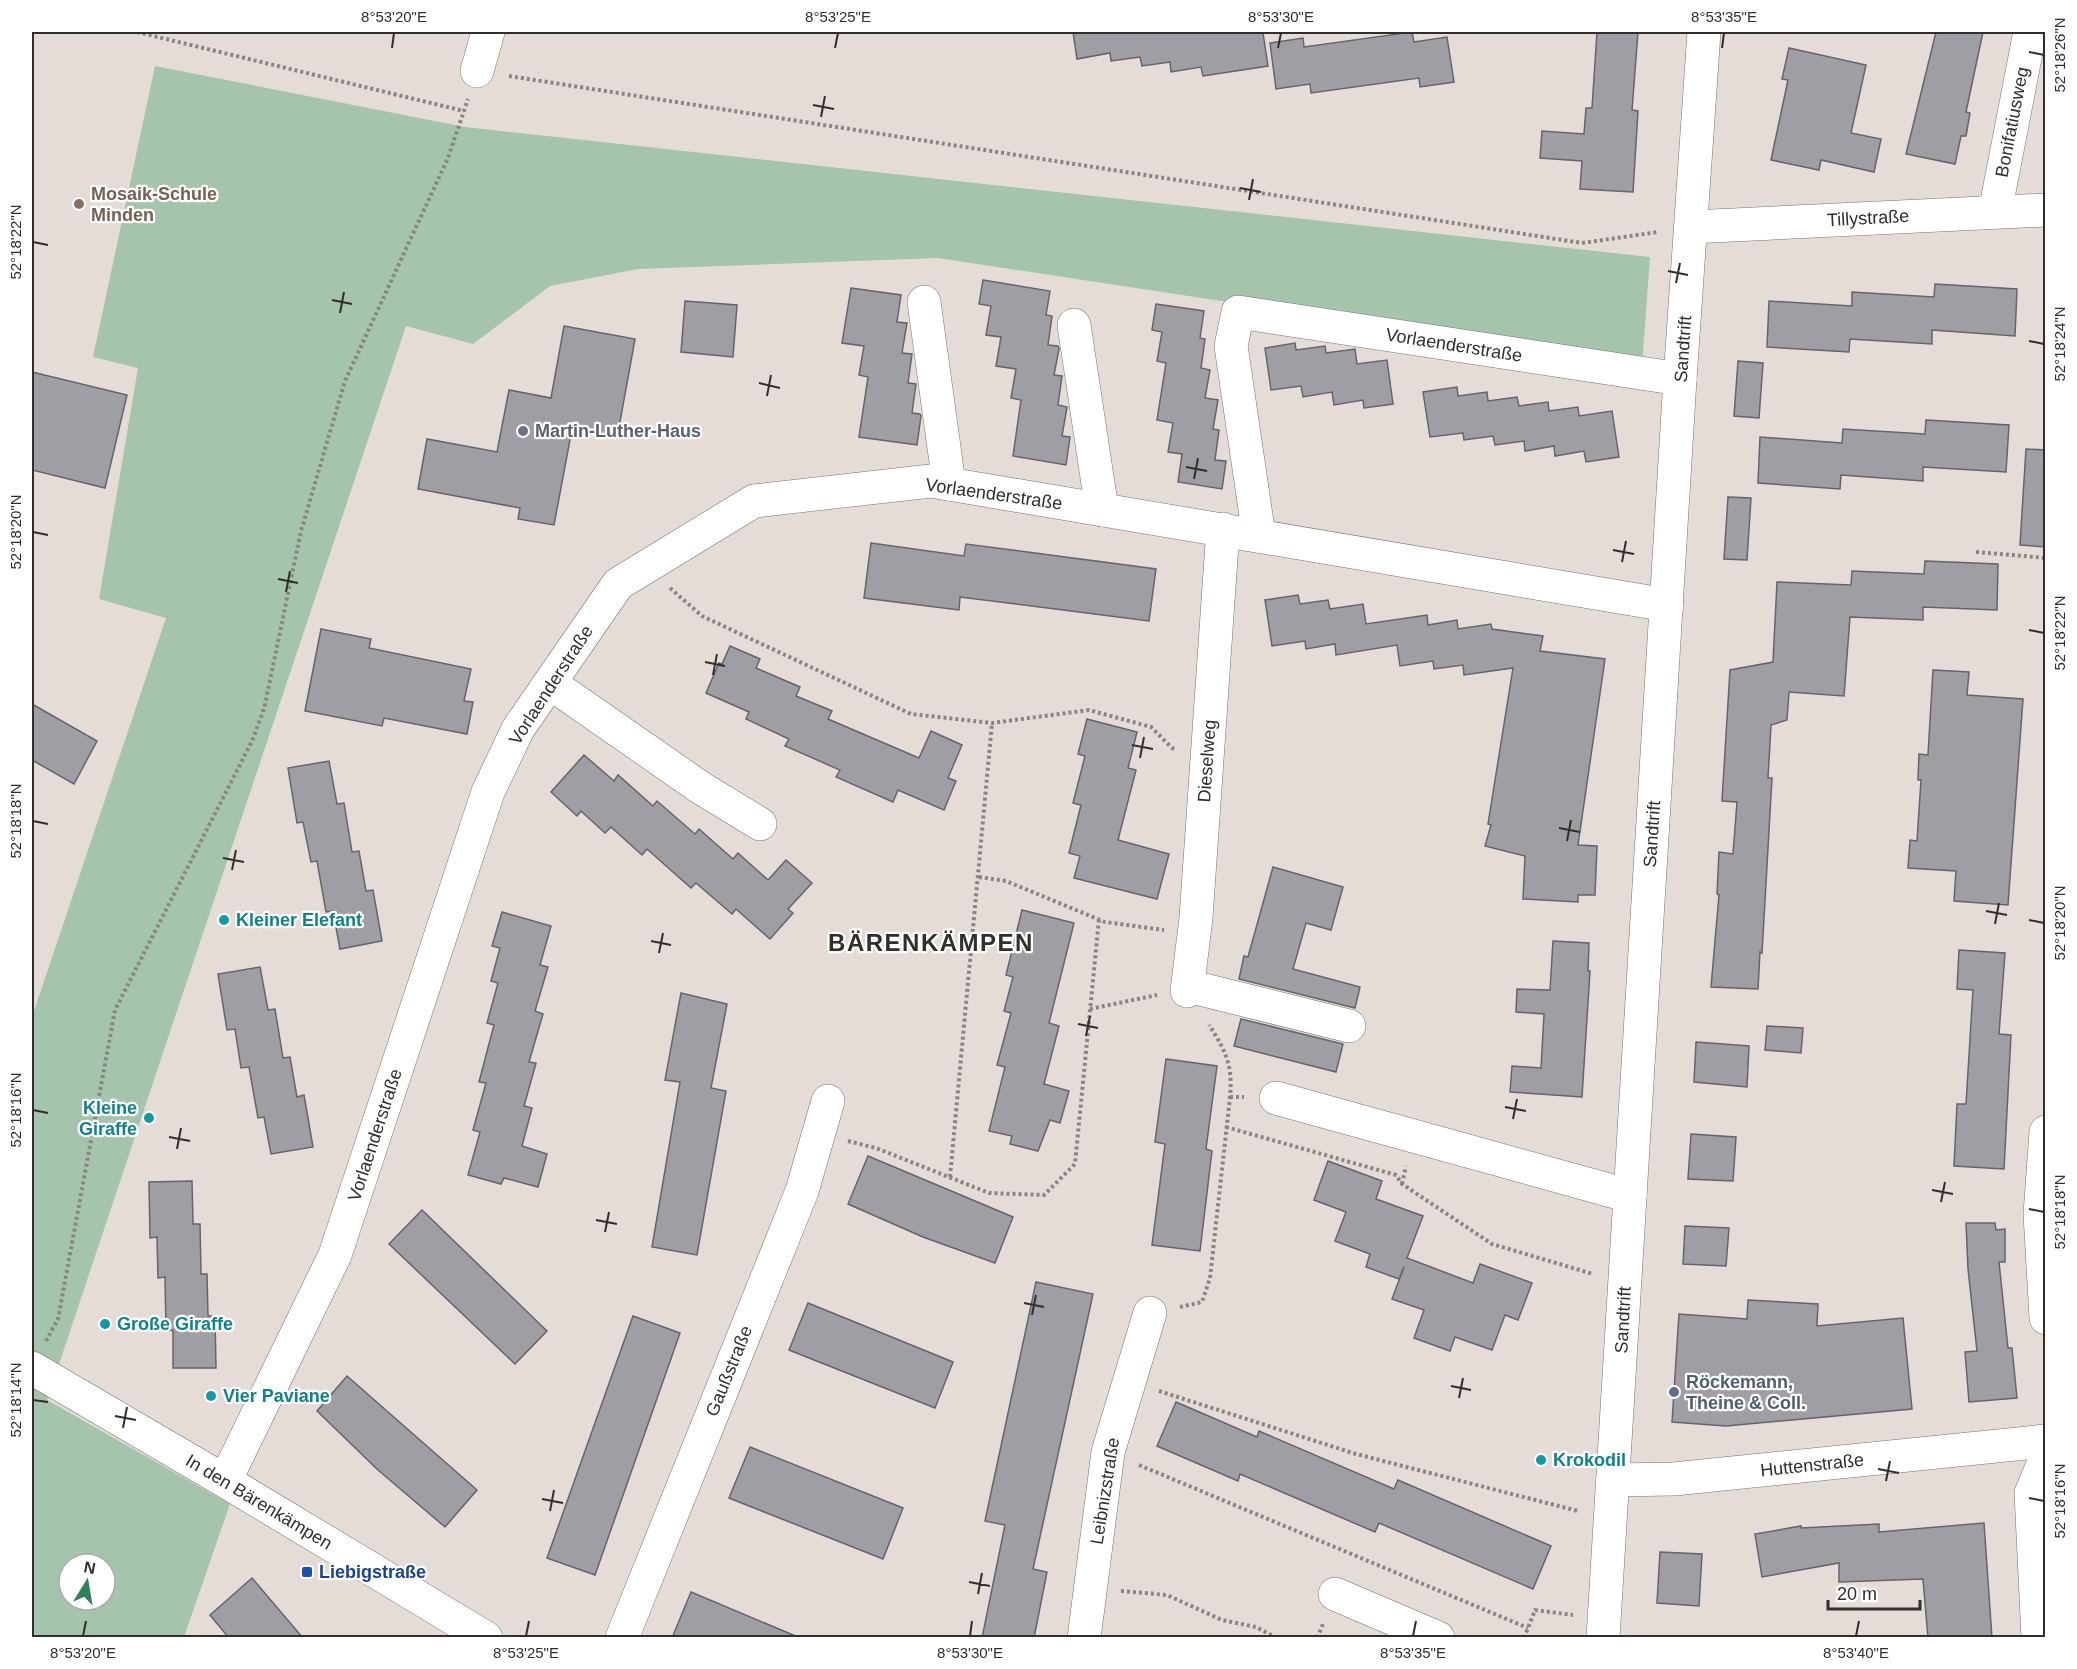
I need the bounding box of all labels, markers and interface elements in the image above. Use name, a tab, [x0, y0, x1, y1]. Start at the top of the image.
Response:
text: 8°53'20"E	[361, 8, 427, 25]
text: 8°53'25"E	[805, 8, 871, 25]
text: 8°53'30"E	[1248, 8, 1314, 25]
text: 8°53'35"E	[1691, 8, 1757, 25]
text: 52°18'26"N	[2051, 17, 2068, 93]
street label: Bonifatiusweg	[1991, 65, 2033, 179]
place label: Mosaik-Schule Minden	[91, 184, 217, 225]
marker: Mosaik-Schule Minden	[72, 197, 86, 211]
text: 52°18'22"N	[7, 204, 24, 280]
street label: Tillystraße	[1826, 206, 1910, 230]
text: 52°18'24"N	[2051, 306, 2068, 382]
street label: Sandtrift	[1671, 315, 1695, 383]
street label: Vorlaenderstraße	[1384, 324, 1524, 366]
place label: Martin-Luther-Haus	[535, 421, 701, 441]
marker: Martin-Luther-Haus	[516, 424, 530, 438]
street label: Vorlaenderstraße	[924, 474, 1064, 514]
text: 52°18'20"N	[7, 494, 24, 570]
text: 52°18'22"N	[2051, 595, 2068, 671]
street label: Vorlaenderstraße	[505, 622, 597, 748]
street label: Dieselweg	[1194, 719, 1220, 803]
text: 52°18'18"N	[7, 783, 24, 859]
street label: Sandtrift	[1640, 800, 1664, 868]
text: 52°18'20"N	[2051, 885, 2068, 961]
place label: Kleiner Elefant	[236, 910, 362, 930]
marker: Kleiner Elefant	[217, 913, 231, 927]
district label: BÄRENKÄMPEN	[828, 929, 1034, 956]
street label: Vorlaenderstraße	[344, 1066, 406, 1204]
text: 52°18'16"N	[7, 1072, 24, 1148]
place label: Kleine Giraffe	[79, 1098, 137, 1139]
marker: Kleine Giraffe	[142, 1111, 156, 1125]
text: 52°18'18"N	[2051, 1174, 2068, 1250]
street label: Sandtrift	[1611, 1286, 1635, 1354]
place label: Große Giraffe	[117, 1314, 233, 1334]
marker: Große Giraffe	[98, 1317, 112, 1331]
street label: Gaußstraße	[702, 1323, 756, 1419]
text: 52°18'14"N	[7, 1362, 24, 1438]
place label: Röckemann, Theine & Coll.	[1686, 1372, 1806, 1413]
marker: Röckemann, Theine & Coll.	[1667, 1385, 1681, 1399]
place label: Vier Paviane	[223, 1386, 330, 1406]
marker: Vier Paviane	[204, 1389, 218, 1403]
street label: Leibnizstraße	[1087, 1436, 1123, 1546]
street label: In den Bärenkämpen	[182, 1450, 336, 1554]
place label: Krokodil	[1553, 1450, 1626, 1470]
street label: Huttenstraße	[1759, 1450, 1865, 1480]
marker: Krokodil	[1534, 1453, 1548, 1467]
text: 52°18'16"N	[2051, 1463, 2068, 1539]
north arrow	[57, 1552, 117, 1612]
text: N	[82, 1558, 97, 1577]
place label: Liebigstraße	[319, 1562, 426, 1582]
marker: Liebigstraße	[300, 1565, 314, 1579]
scale bar	[1828, 1573, 1920, 1611]
text: 20 m	[1837, 1584, 1877, 1604]
text: 8°53'20"E	[50, 1644, 116, 1661]
text: 8°53'25"E	[493, 1644, 559, 1661]
text: 8°53'30"E	[937, 1644, 1003, 1661]
text: 8°53'35"E	[1380, 1644, 1446, 1661]
text: 8°53'40"E	[1823, 1644, 1889, 1661]

